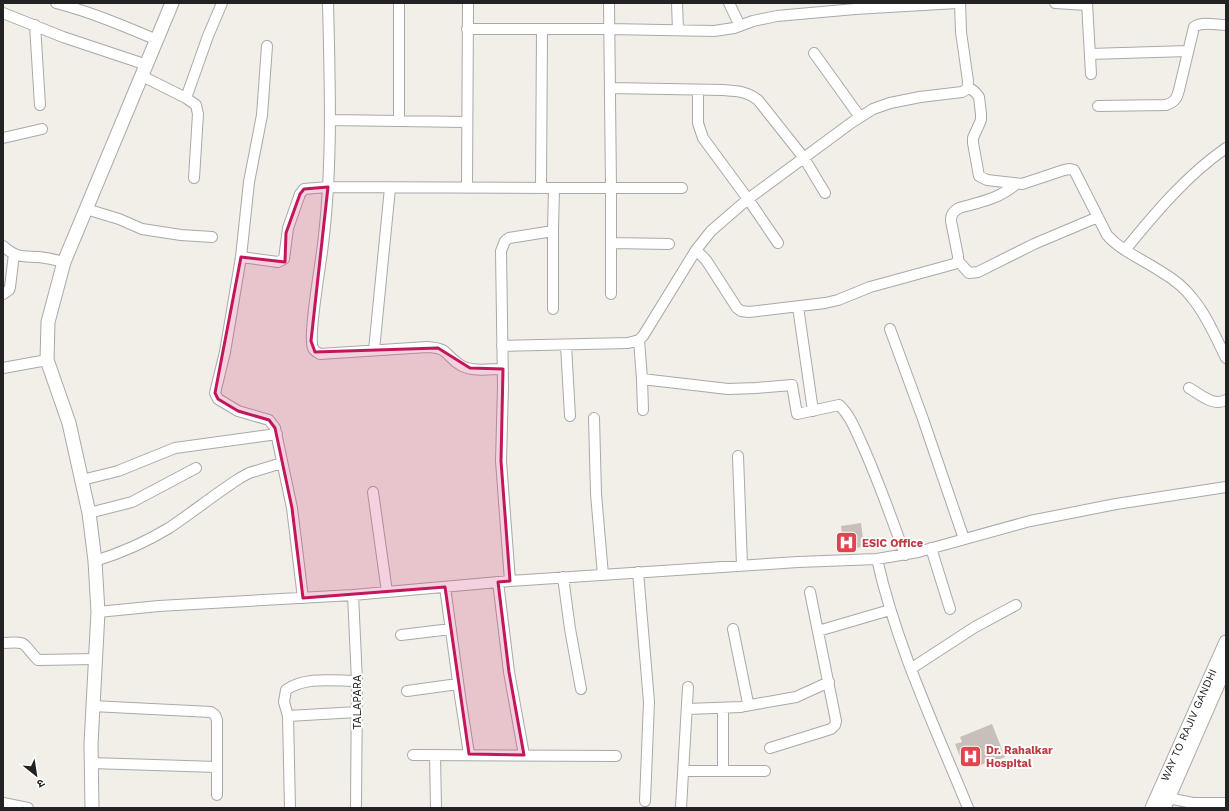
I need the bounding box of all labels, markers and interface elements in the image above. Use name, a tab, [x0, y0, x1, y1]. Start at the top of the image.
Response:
hospital icon: ESIC Office	[834, 530, 860, 556]
place label: ESIC Office	[862, 537, 923, 550]
street label: WAY TO RAJIV GANDHI	[1158, 667, 1220, 783]
street label: TALAPARA	[351, 675, 364, 729]
hospital icon: Dr. Rahalkar Hospital	[957, 743, 983, 769]
place label: Dr. Rahalkar Hospital	[986, 744, 1053, 770]
north arrow	[16, 755, 56, 795]
text: उ	[34, 776, 47, 791]

